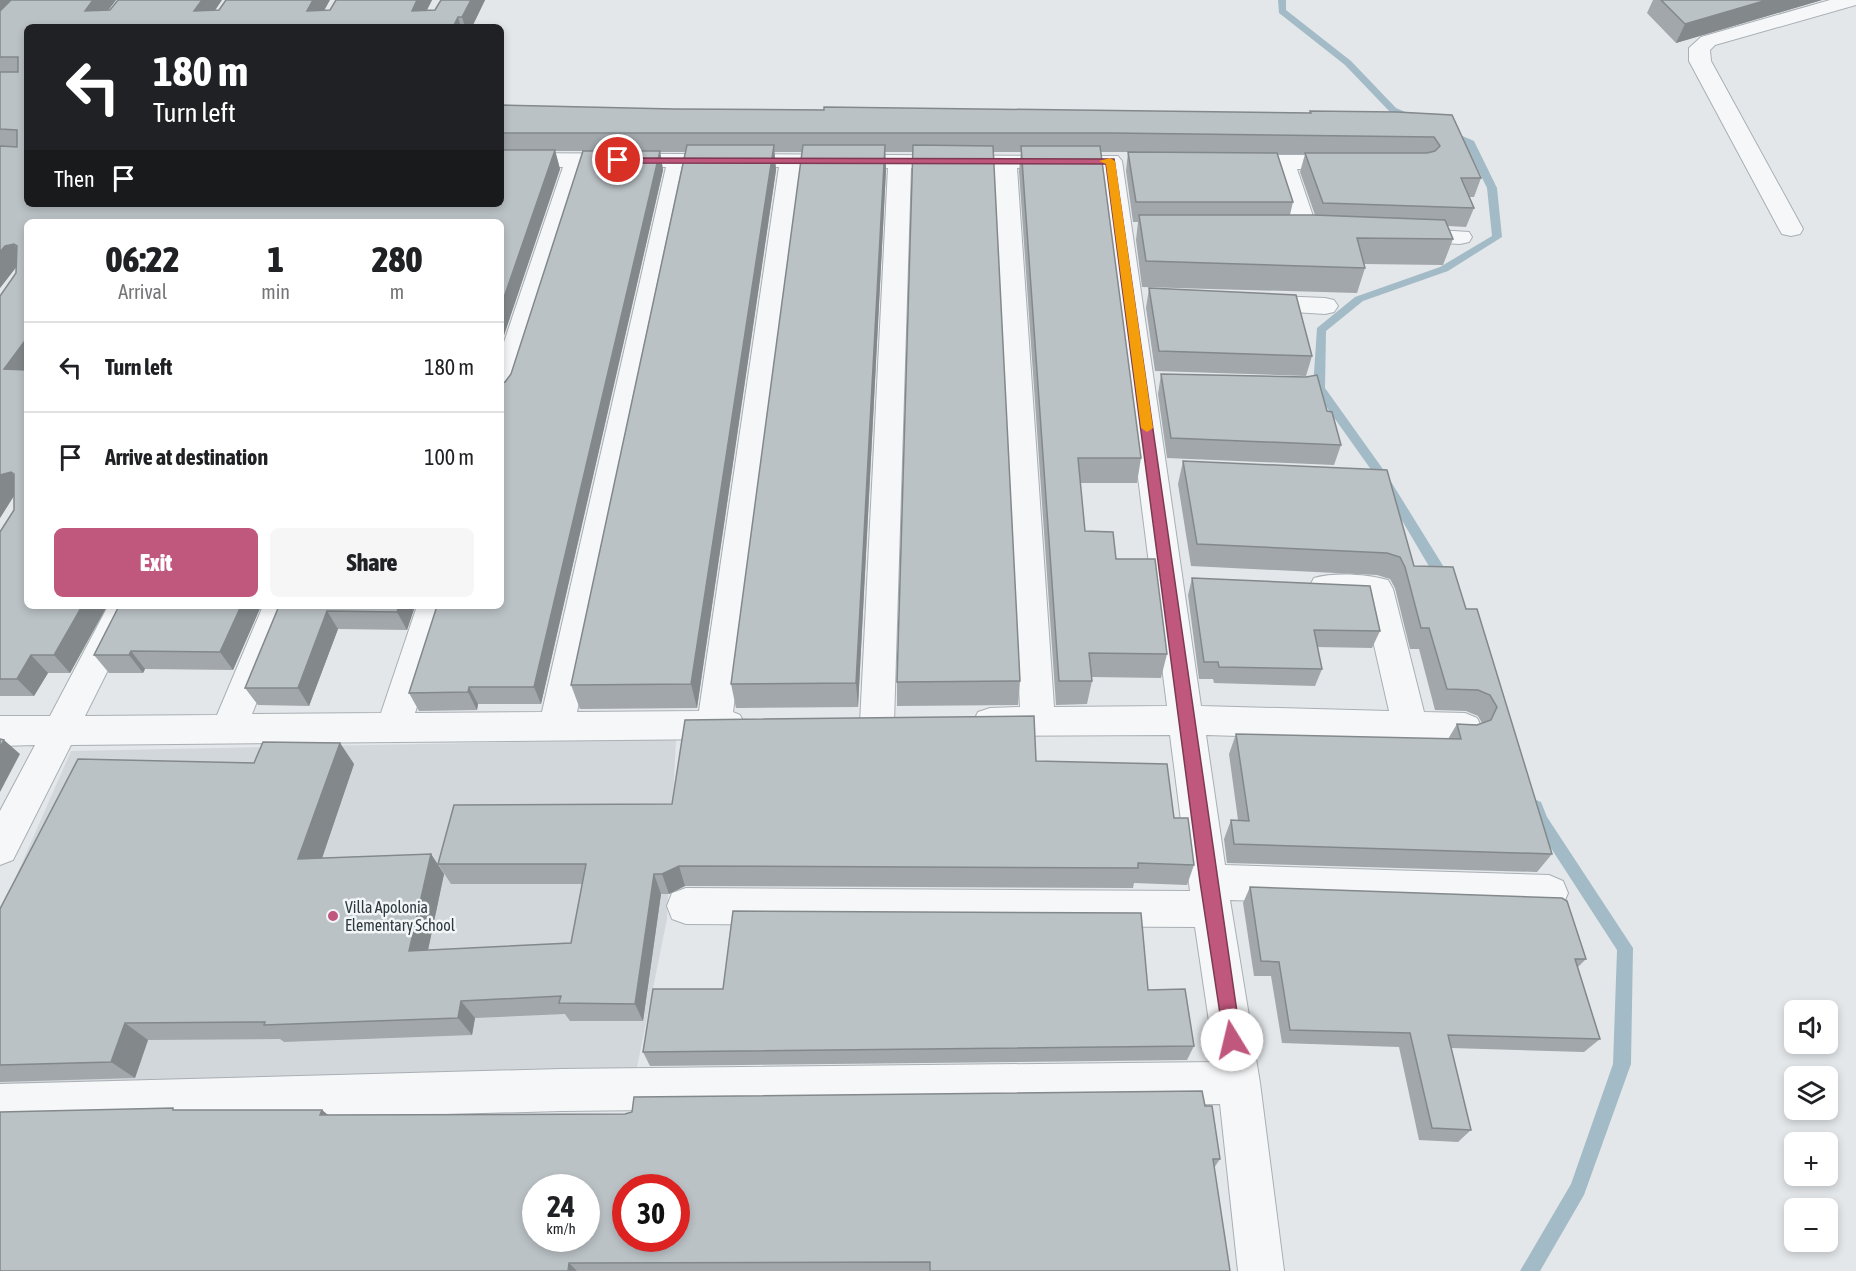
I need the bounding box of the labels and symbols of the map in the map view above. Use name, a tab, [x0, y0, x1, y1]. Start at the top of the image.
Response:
pin	[592, 134, 643, 185]
place label: Villa Apolonia Elementary School	[345, 898, 456, 935]
marker: Villa Apolonia Elementary School	[326, 909, 340, 923]
position arrow	[1200, 1008, 1264, 1072]
speed limit sign: 30	[612, 1174, 690, 1252]

